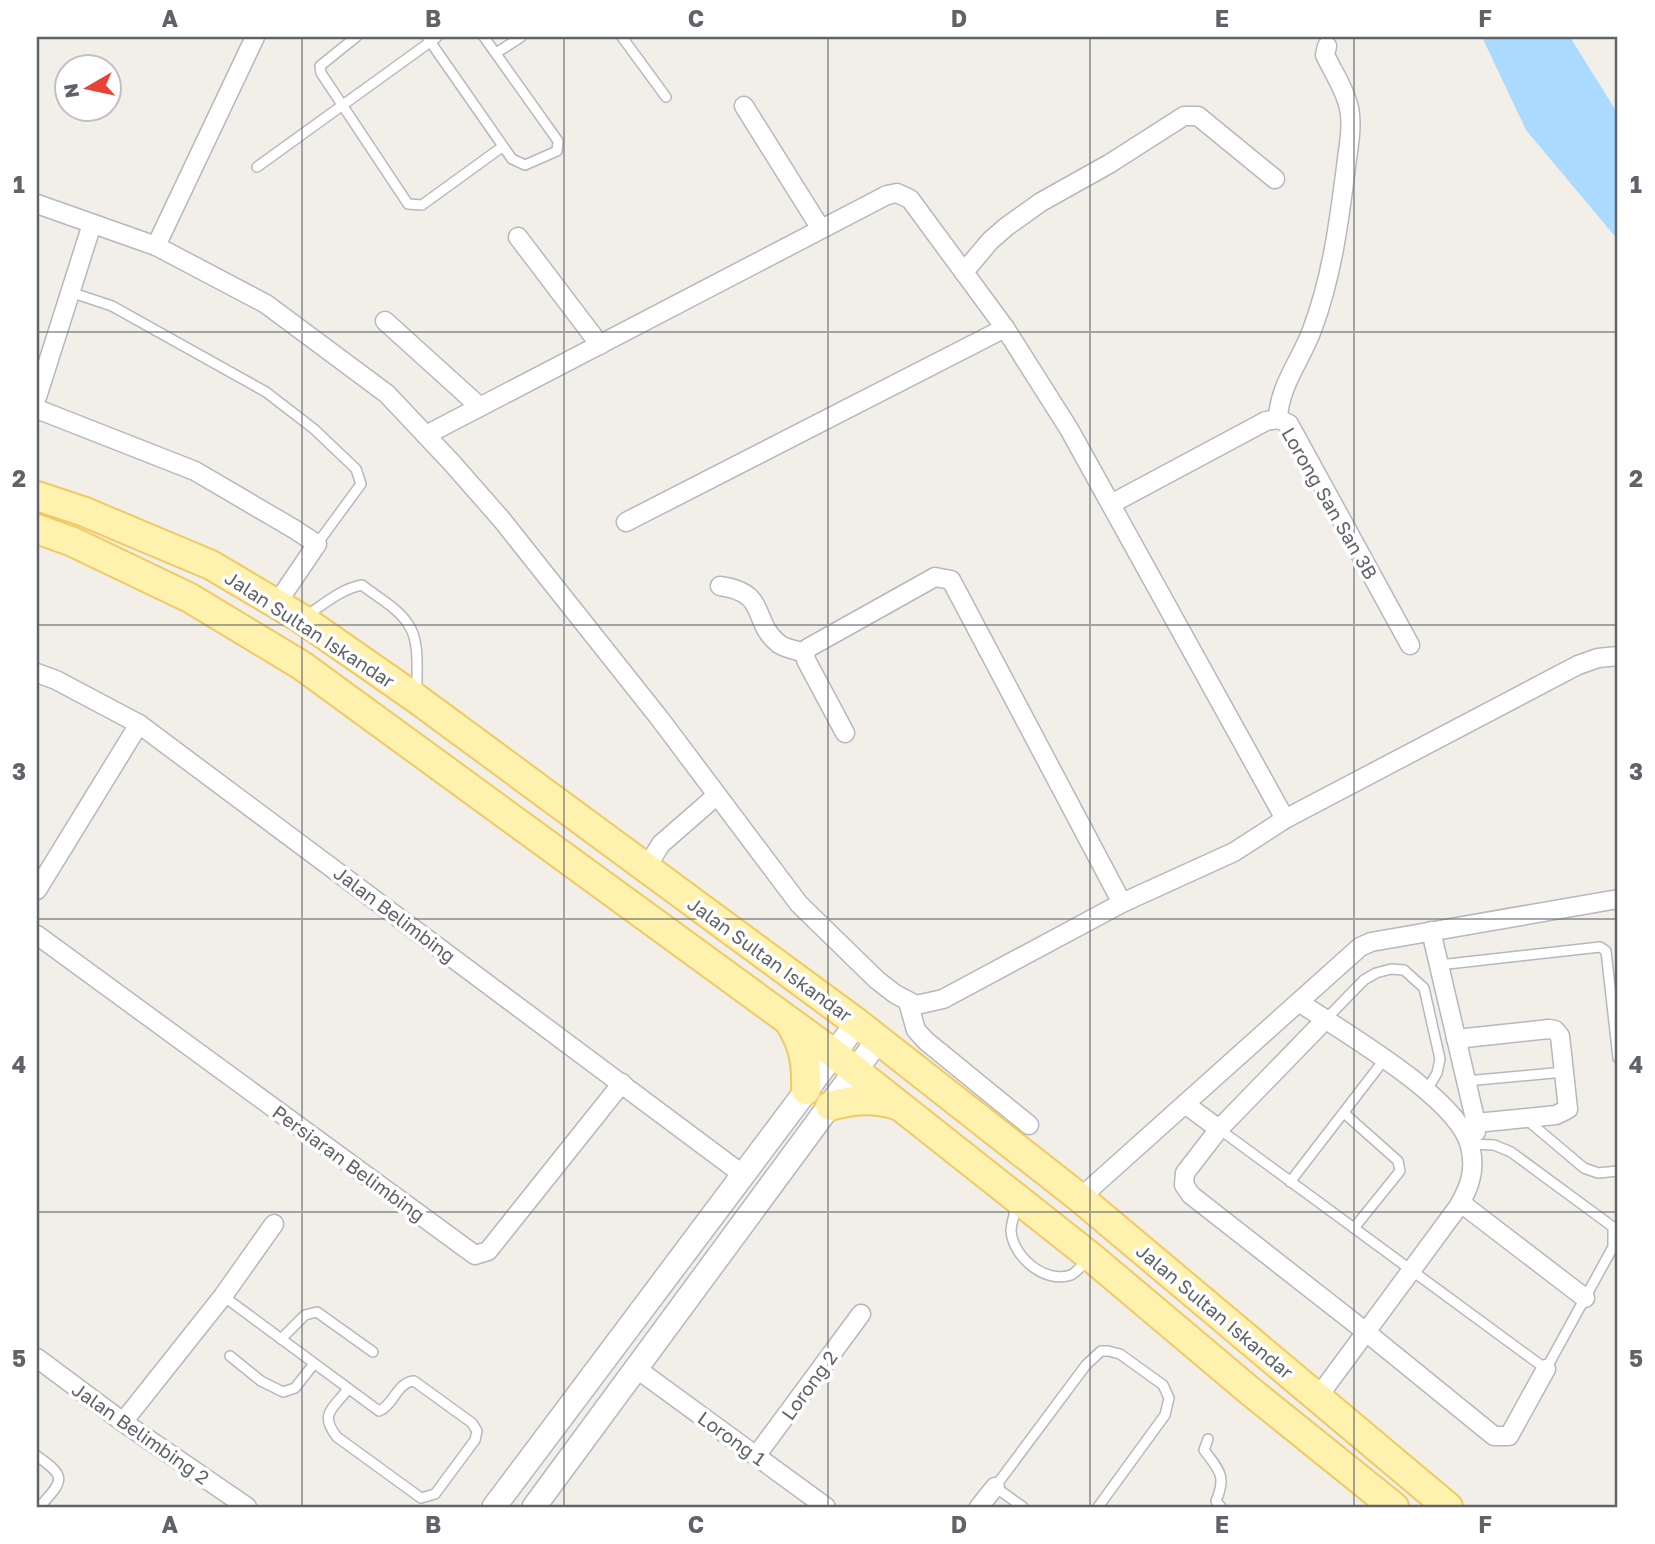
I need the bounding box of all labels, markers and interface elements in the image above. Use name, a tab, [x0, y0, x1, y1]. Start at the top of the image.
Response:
text: A	[162, 4, 179, 32]
text: B	[425, 4, 441, 32]
text: C	[688, 4, 704, 32]
text: D	[951, 4, 967, 32]
text: E	[1215, 4, 1229, 32]
text: F	[1478, 4, 1492, 32]
north arrow	[52, 52, 122, 122]
text: N	[58, 82, 83, 100]
text: 1	[13, 170, 25, 198]
text: 1	[1630, 170, 1642, 198]
street label: Lorong San San 3B	[1277, 423, 1383, 583]
text: 2	[12, 464, 26, 492]
text: 2	[1629, 464, 1643, 492]
street label: Jalan Sultan Iskandar	[221, 566, 400, 693]
text: 3	[12, 757, 26, 785]
text: 3	[1629, 757, 1643, 785]
street label: Jalan Belimbing	[330, 861, 460, 967]
street label: Jalan Sultan Iskandar	[683, 892, 857, 1027]
text: 4	[12, 1050, 26, 1078]
text: 4	[1629, 1050, 1643, 1078]
street label: Persiaran Belimbing	[268, 1100, 430, 1226]
street label: Jalan Sultan Iskandar	[1132, 1239, 1298, 1384]
text: 5	[12, 1344, 26, 1372]
text: 5	[1629, 1344, 1643, 1372]
street label: Lorong 2	[776, 1346, 842, 1424]
street label: Jalan Belimbing 2	[68, 1377, 214, 1489]
street label: Lorong 1	[694, 1406, 770, 1470]
text: A	[162, 1510, 179, 1538]
text: B	[425, 1510, 441, 1538]
text: C	[688, 1510, 704, 1538]
text: D	[951, 1510, 967, 1538]
text: E	[1215, 1510, 1229, 1538]
text: F	[1478, 1510, 1492, 1538]

